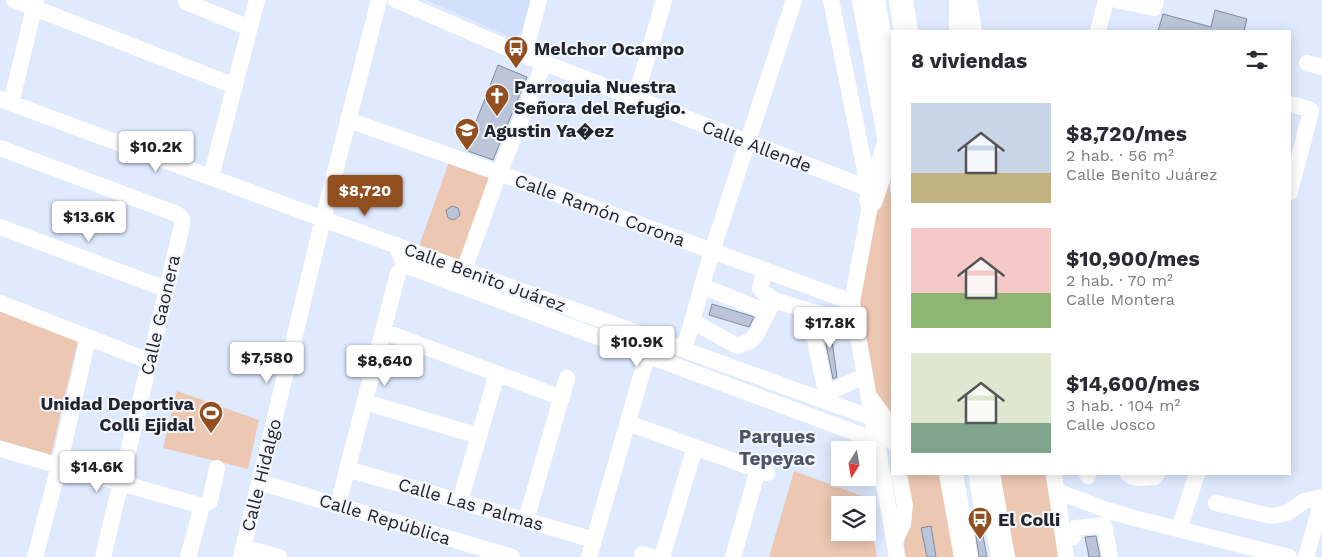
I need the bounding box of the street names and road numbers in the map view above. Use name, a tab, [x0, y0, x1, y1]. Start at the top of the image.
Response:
street label: Calle Allende	[699, 116, 815, 176]
street label: Calle Ramón Corona	[512, 169, 688, 251]
street label: Calle Benito Juárez	[401, 238, 569, 316]
street label: Calle Gaonera	[136, 253, 184, 377]
street label: Calle Hidalgo	[237, 416, 285, 534]
street label: Calle Las Palmas	[396, 473, 546, 535]
street label: Calle República	[317, 489, 453, 549]

